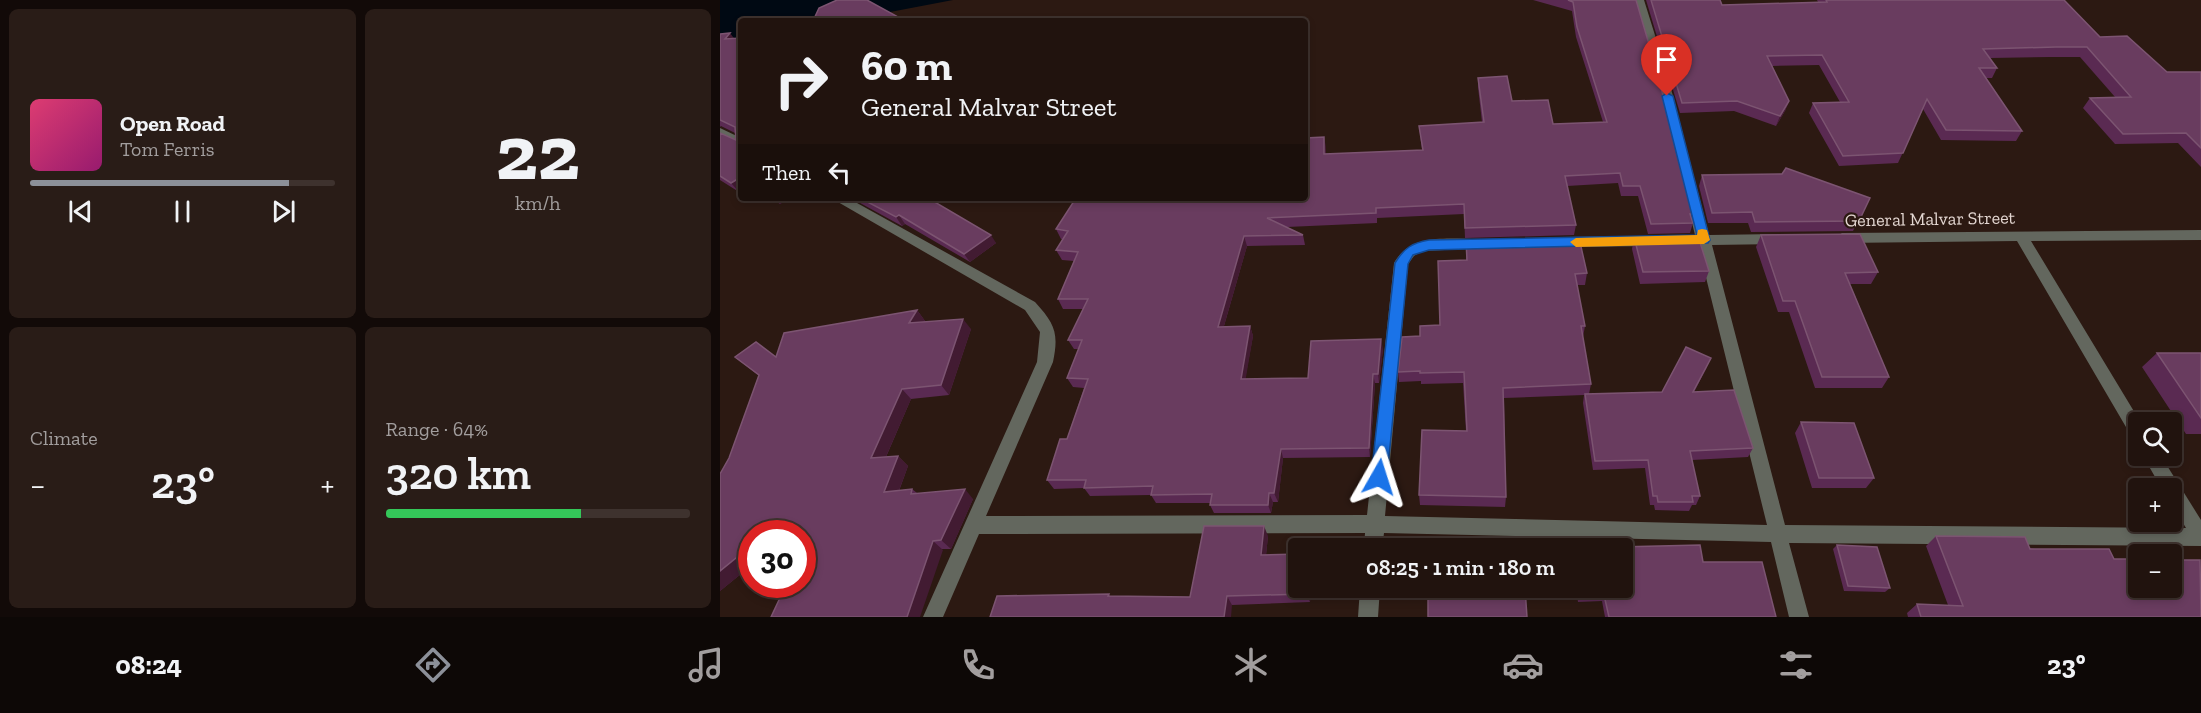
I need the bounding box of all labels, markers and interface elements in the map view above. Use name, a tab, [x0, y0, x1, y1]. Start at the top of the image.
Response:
pin	[1641, 34, 1692, 96]
text: 60 m	[861, 40, 952, 91]
icon: right	[762, 42, 840, 120]
icon: arrive	[1650, 43, 1683, 76]
text: General Malvar Street	[861, 91, 1117, 123]
text: 22	[496, 105, 580, 199]
text: Open Road	[120, 110, 225, 137]
text: Tom Ferris	[120, 137, 215, 161]
icon: left	[823, 156, 856, 189]
text: Then	[762, 159, 811, 186]
text: km/h	[515, 191, 561, 215]
icon: previous	[64, 195, 97, 228]
icon: pause	[166, 195, 199, 228]
icon: next	[267, 195, 300, 228]
street label: General Malvar Street	[1845, 207, 2016, 231]
map controls	[2128, 412, 2182, 598]
button: search	[2128, 412, 2182, 466]
text: Range · 64%	[386, 417, 488, 441]
text: Climate	[30, 426, 98, 450]
position arrow	[1347, 445, 1411, 509]
text: 320 km	[386, 447, 531, 501]
text: 23°	[151, 456, 215, 510]
text: −	[30, 465, 45, 504]
text: +	[321, 465, 335, 504]
button: +	[2128, 478, 2182, 532]
speed limit sign: 30	[738, 520, 816, 598]
button: −	[2128, 544, 2182, 598]
text: 08:25 · 1 min · 180 m	[1366, 554, 1555, 581]
icon: directions	[412, 644, 454, 686]
icon: music	[685, 644, 727, 686]
icon: phone	[957, 644, 999, 686]
icon: climate	[1230, 644, 1272, 686]
icon: car	[1502, 644, 1544, 686]
icon: filters	[1775, 644, 1817, 686]
text: 08:24	[115, 649, 182, 681]
text: 23°	[2047, 649, 2086, 681]

